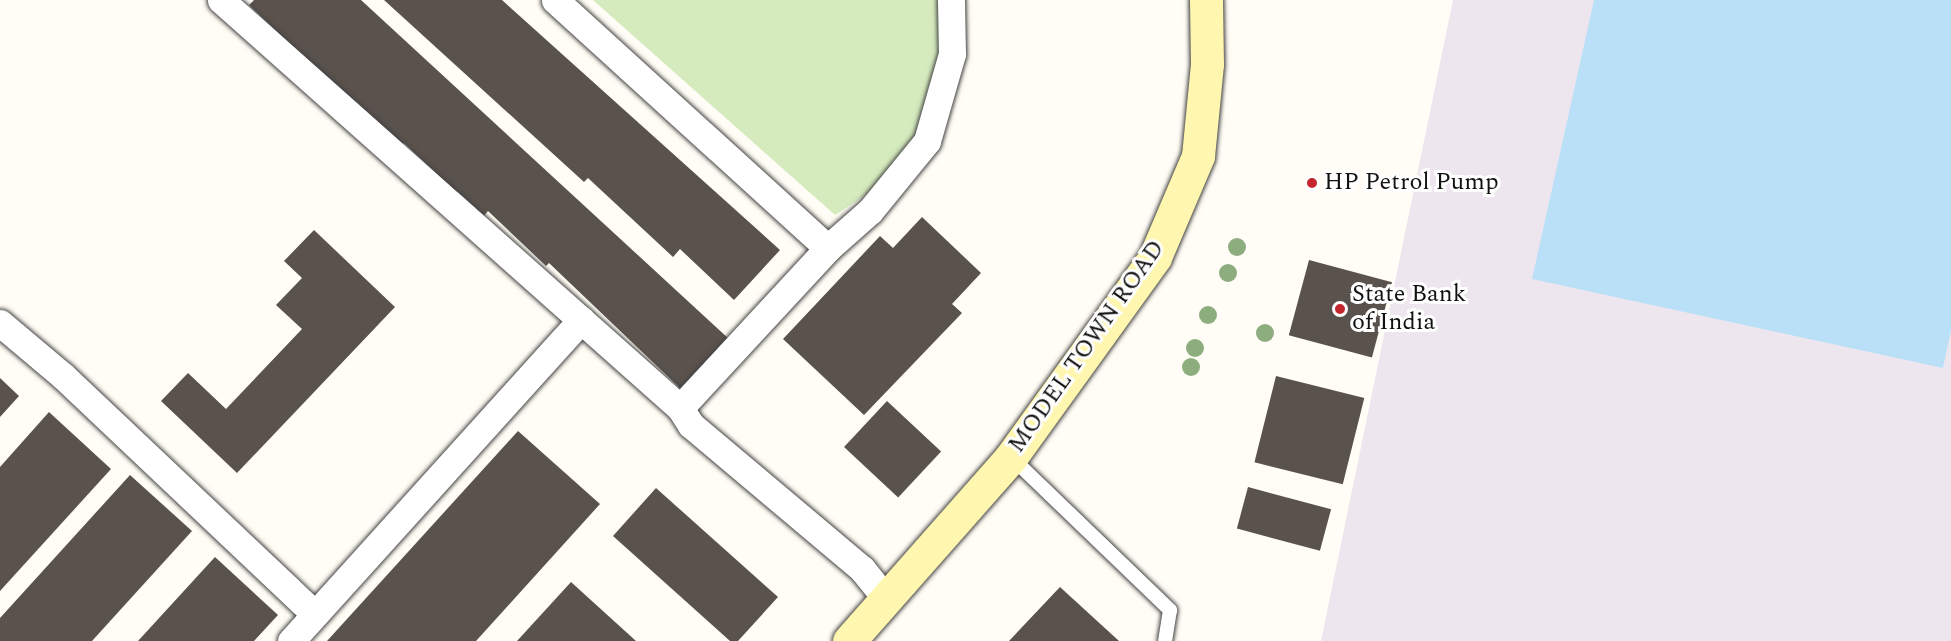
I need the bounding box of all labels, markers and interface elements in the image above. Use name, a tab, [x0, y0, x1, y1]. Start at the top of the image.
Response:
place label: HP Petrol Pump	[1324, 169, 1499, 197]
marker: HP Petrol Pump	[1305, 176, 1319, 190]
street label: MODEL TOWN ROAD	[1003, 235, 1171, 459]
place label: State Bank of India	[1352, 281, 1466, 337]
marker: State Bank of India	[1333, 302, 1347, 316]

